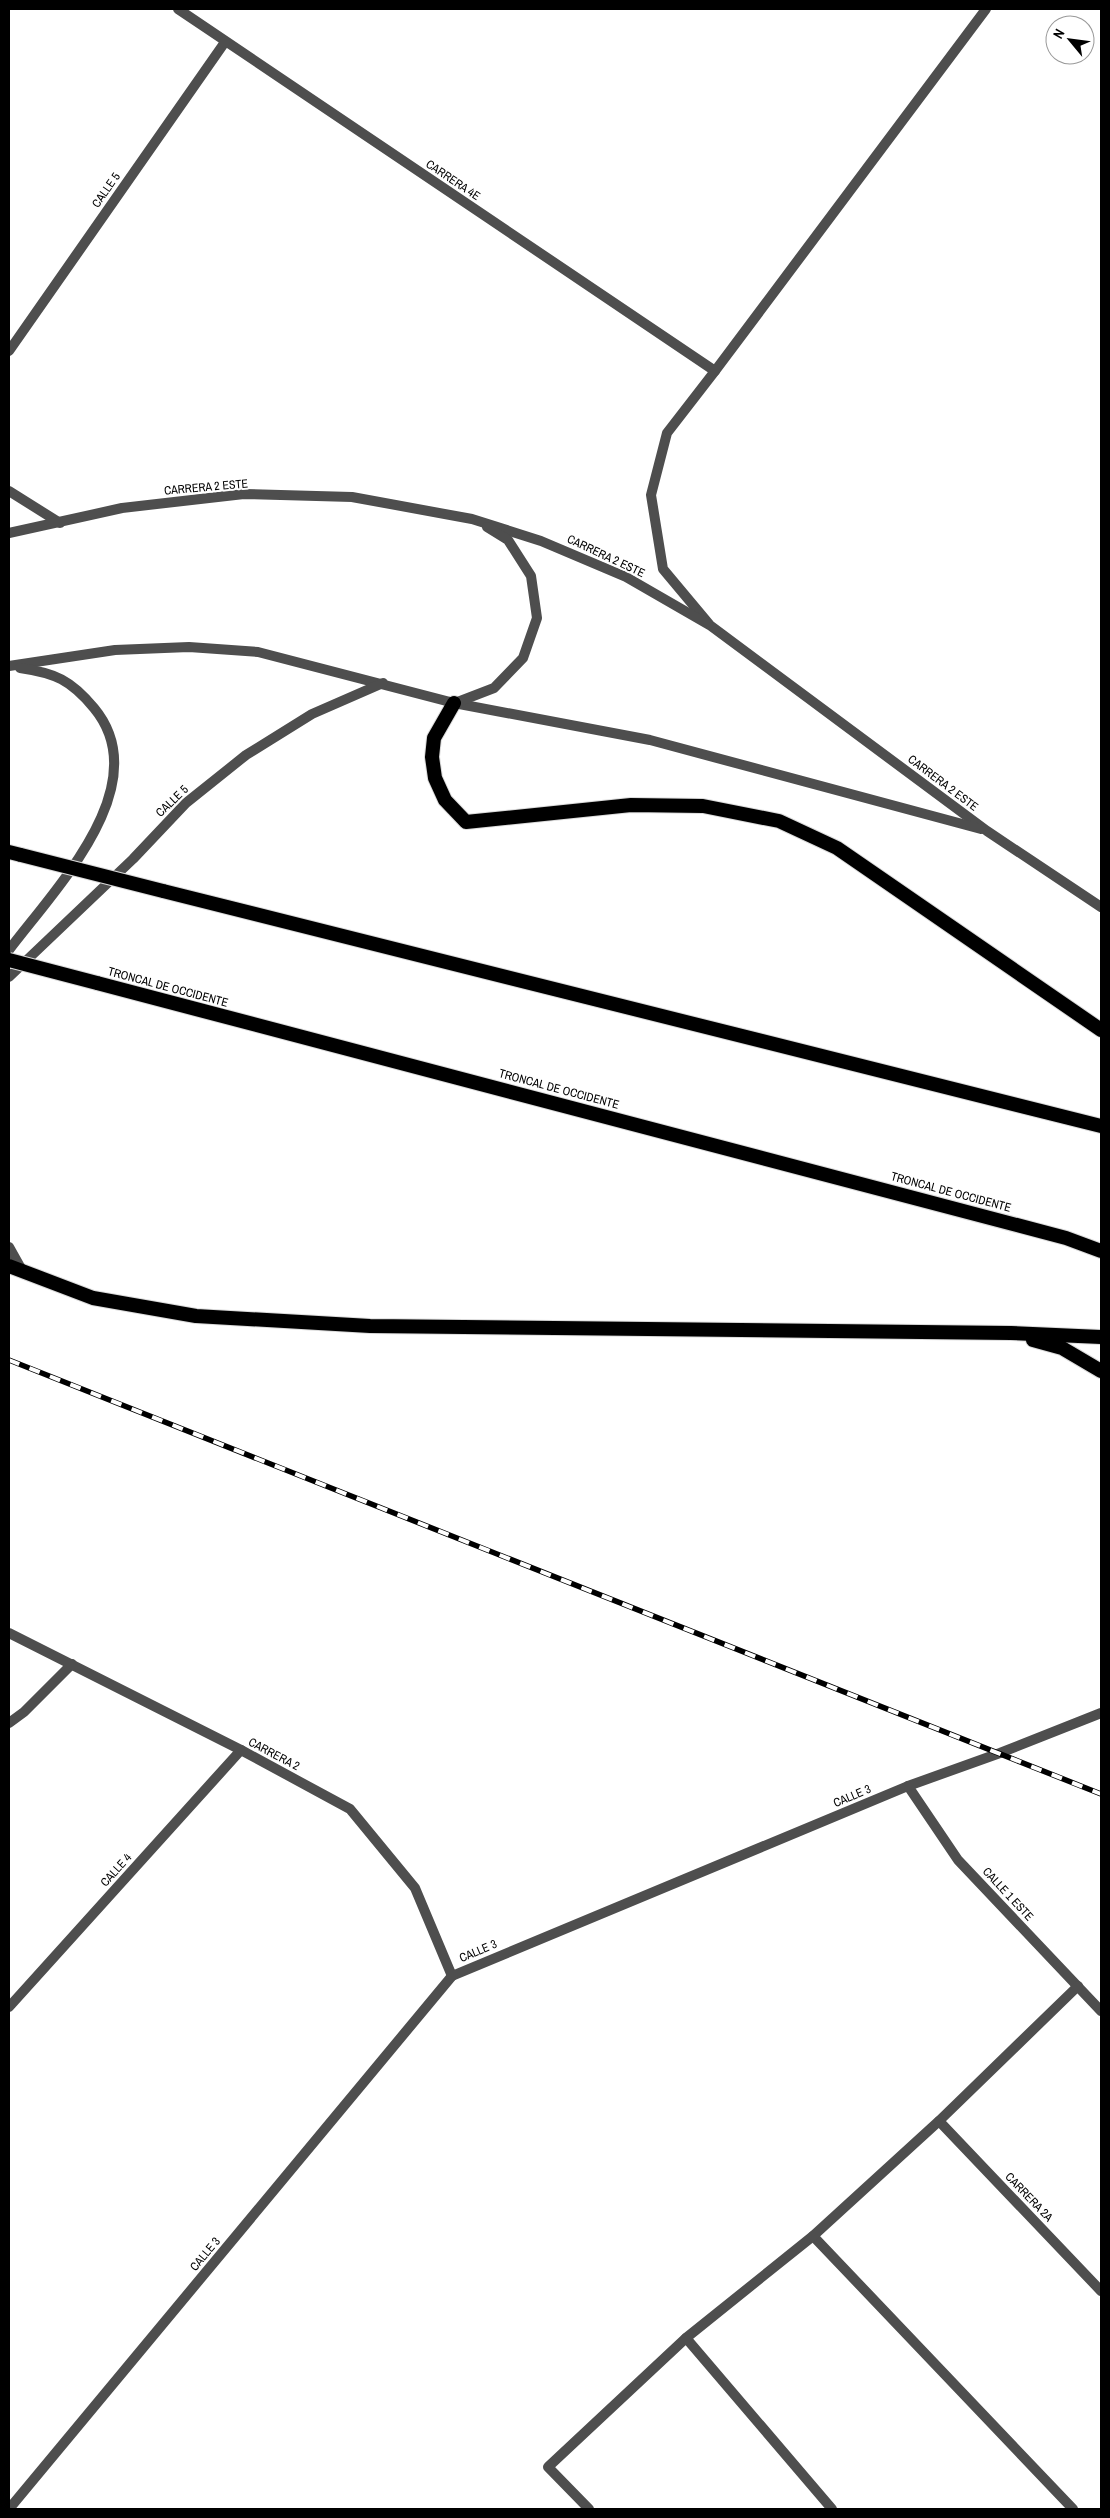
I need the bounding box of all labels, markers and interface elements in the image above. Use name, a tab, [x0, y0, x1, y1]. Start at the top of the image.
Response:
north arrow	[1045, 15, 1095, 65]
text: N	[1049, 26, 1069, 42]
street label: CARRERA 4E	[423, 156, 483, 204]
street label: CALLE 5	[88, 169, 124, 211]
street label: CARRERA 2 ESTE	[163, 475, 249, 499]
street label: CARRERA 2 ESTE	[564, 531, 648, 581]
street label: CARRERA 2 ESTE	[905, 751, 981, 815]
street label: CALLE 5	[152, 781, 192, 820]
street label: TRONCAL DE OCCIDENTE	[106, 963, 230, 1011]
street label: TRONCAL DE OCCIDENTE	[497, 1065, 621, 1113]
street label: TRONCAL DE OCCIDENTE	[889, 1168, 1013, 1216]
street label: CARRERA 2	[246, 1734, 302, 1774]
street label: CALLE 3	[831, 1781, 873, 1811]
street label: CALLE 4	[97, 1850, 135, 1890]
street label: CALLE 1 ESTE	[979, 1864, 1037, 1924]
street label: CALLE 3	[457, 1936, 499, 1966]
street label: CARRERA 2A	[1002, 2169, 1057, 2225]
street label: CALLE 3	[186, 2234, 224, 2274]

